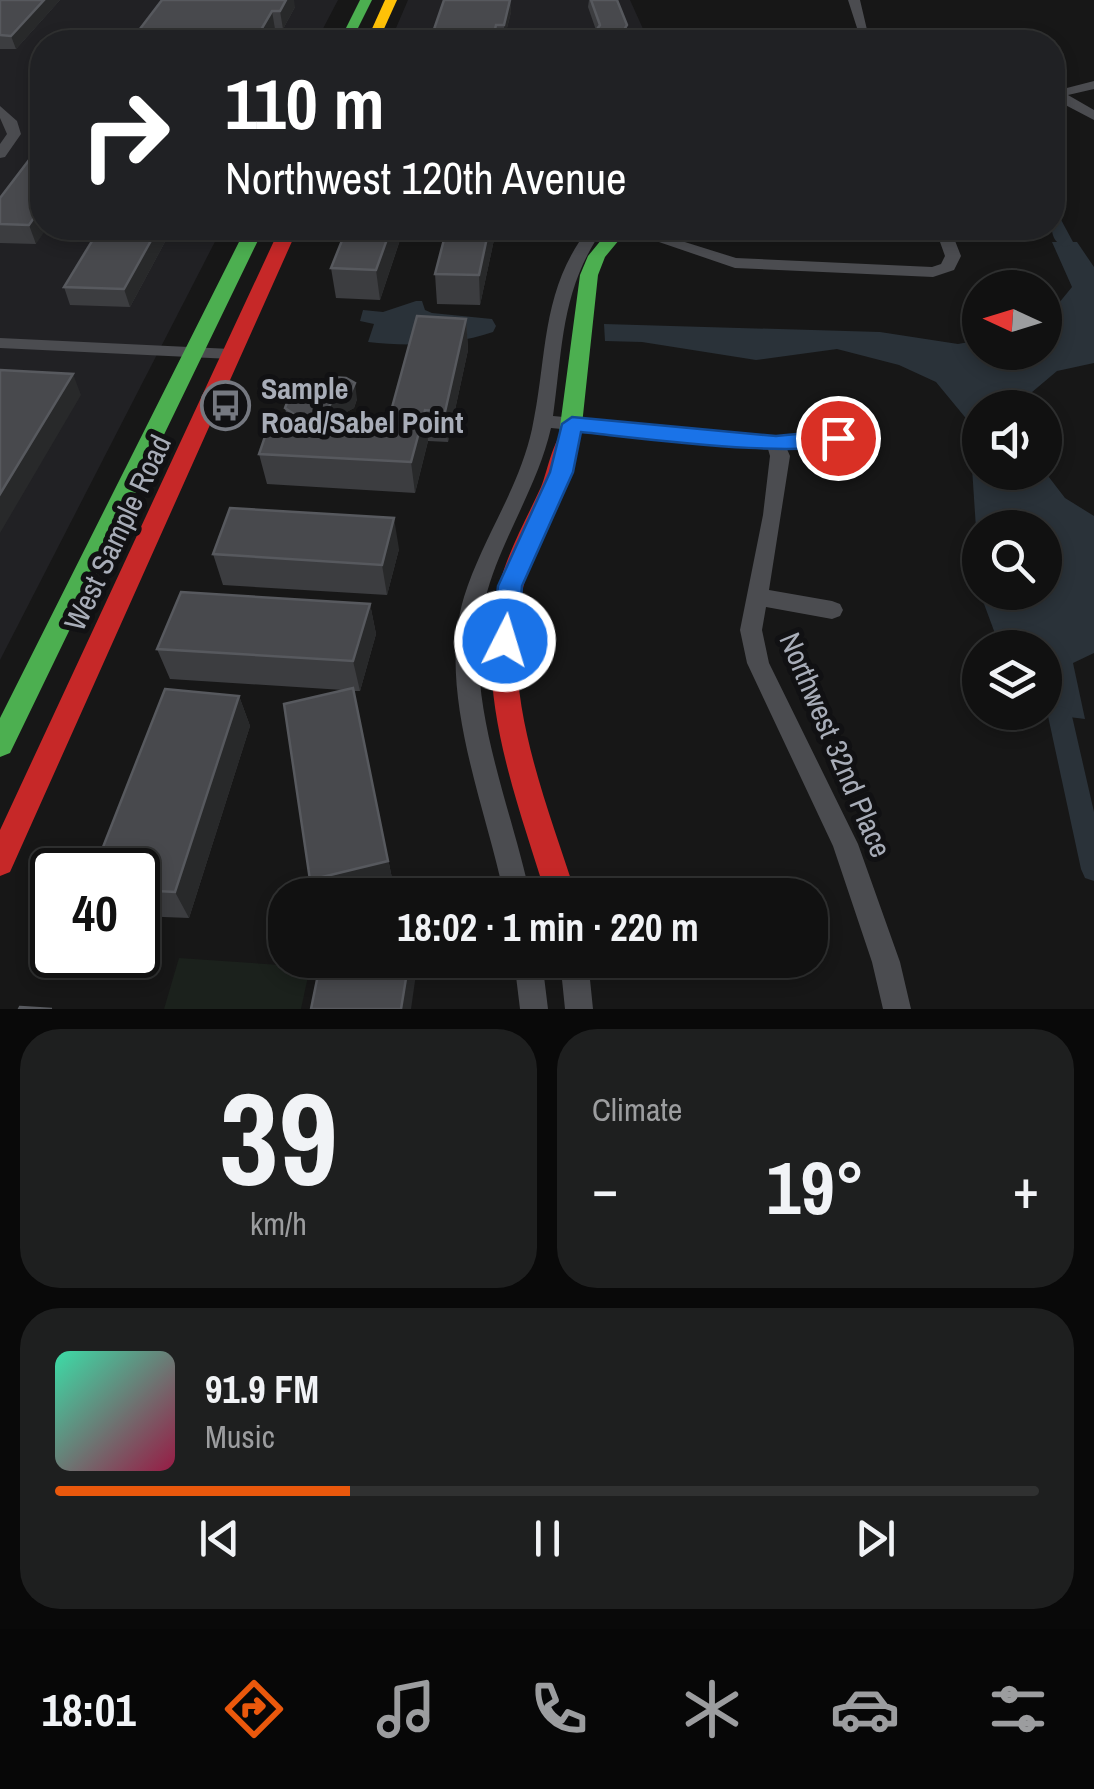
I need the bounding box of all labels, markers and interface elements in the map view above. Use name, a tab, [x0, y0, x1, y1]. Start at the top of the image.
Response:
text: 110 m	[225, 57, 385, 151]
icon: right	[60, 70, 190, 200]
text: Northwest 120th Avenue	[225, 147, 626, 208]
north arrow	[962, 270, 1062, 370]
map controls	[962, 270, 1062, 730]
place label: Sample Road/Sabel Point	[261, 368, 463, 442]
bus stop icon: Sample Road/Sabel Point	[200, 380, 252, 432]
button: sound	[962, 390, 1062, 490]
pin	[796, 396, 881, 481]
icon: arrive	[811, 411, 866, 466]
street label: West Sample Road	[54, 428, 180, 637]
button: search	[962, 510, 1062, 610]
position arrow	[453, 589, 557, 693]
street label: Northwest 32nd Place	[770, 626, 901, 863]
button: layers	[962, 630, 1062, 730]
speed limit sign: 40	[30, 848, 160, 978]
text: 18:02 · 1 min · 220 m	[397, 902, 699, 953]
text: 39	[219, 1049, 338, 1225]
text: Climate	[592, 1088, 682, 1131]
text: 19°	[766, 1136, 865, 1237]
text: −	[592, 1151, 618, 1225]
text: +	[1013, 1151, 1039, 1225]
text: km/h	[250, 1202, 307, 1245]
text: 91.9 FM	[205, 1364, 319, 1415]
text: Music	[205, 1415, 275, 1458]
icon: previous	[192, 1511, 247, 1566]
icon: pause	[520, 1511, 575, 1566]
icon: next	[848, 1511, 903, 1566]
icon: directions	[219, 1674, 289, 1744]
icon: music	[371, 1674, 441, 1744]
icon: phone	[524, 1674, 594, 1744]
icon: climate	[677, 1674, 747, 1744]
icon: car	[830, 1674, 900, 1744]
icon: filters	[983, 1674, 1053, 1744]
text: 18:01	[41, 1679, 136, 1740]

